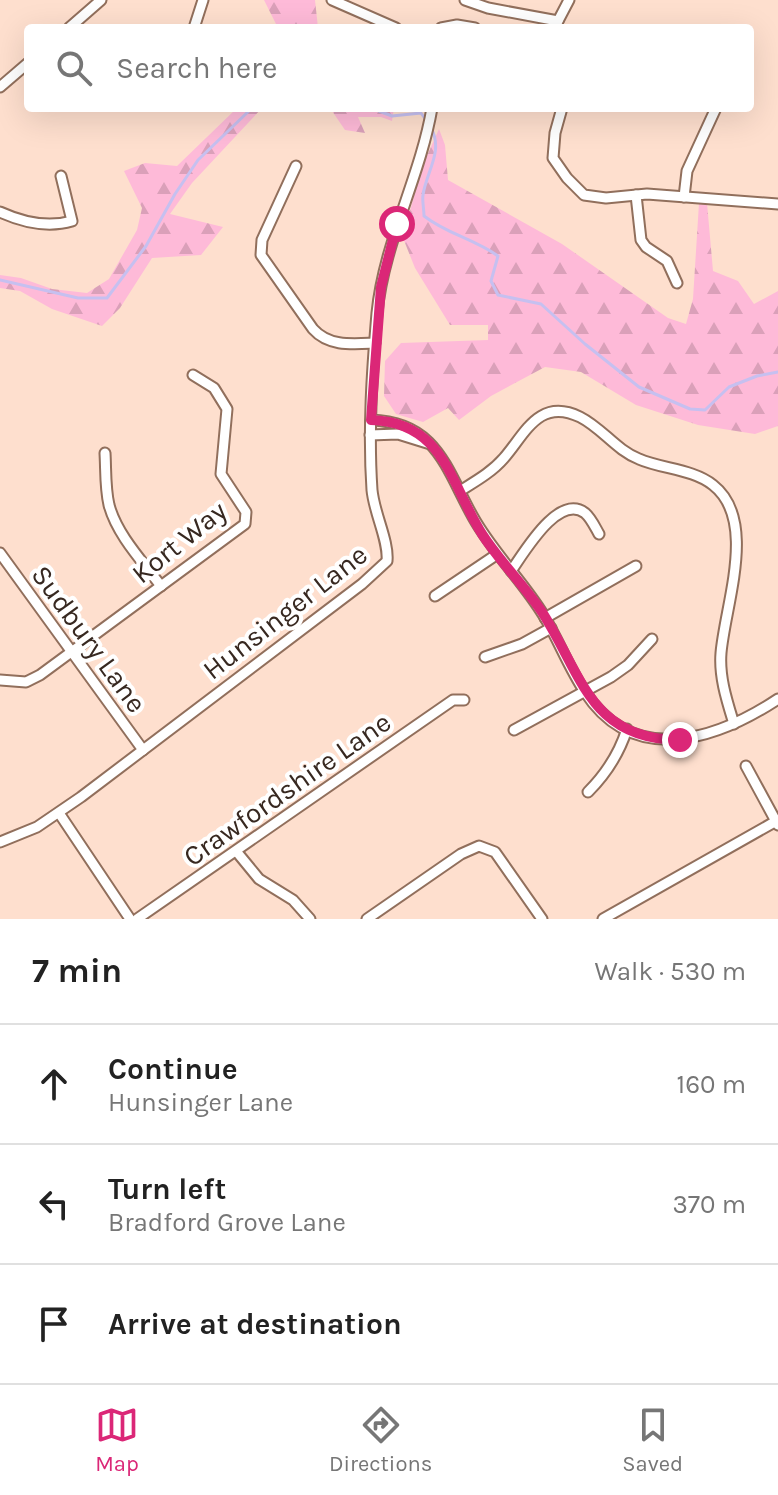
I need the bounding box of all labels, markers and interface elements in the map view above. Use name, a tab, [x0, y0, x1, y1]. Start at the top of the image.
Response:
search box	[24, 24, 754, 112]
icon: search	[52, 46, 96, 90]
text: Search here	[116, 50, 277, 86]
route start	[379, 206, 415, 242]
street label: Kort Way	[125, 494, 233, 590]
street label: Hunsinger Lane	[196, 538, 374, 686]
street label: Sudbury Lane	[25, 559, 153, 719]
street label: Crawfordshire Lane	[177, 705, 397, 873]
route end	[662, 722, 698, 758]
text: 7 min	[32, 951, 122, 991]
text: Walk · 530 m	[594, 956, 746, 987]
text: Continue	[108, 1051, 238, 1087]
icon: ahead	[32, 1062, 76, 1106]
text: 160 m	[677, 1069, 746, 1100]
text: Hunsinger Lane	[108, 1087, 293, 1118]
text: Turn left	[108, 1171, 226, 1207]
icon: left	[32, 1182, 76, 1226]
text: 370 m	[673, 1189, 746, 1220]
text: Bradford Grove Lane	[108, 1207, 346, 1238]
icon: arrive	[32, 1302, 76, 1346]
text: Arrive at destination	[108, 1306, 402, 1342]
tab: Map	[95, 1403, 139, 1477]
tab: Directions	[329, 1403, 432, 1477]
tab: Saved	[622, 1403, 683, 1477]

